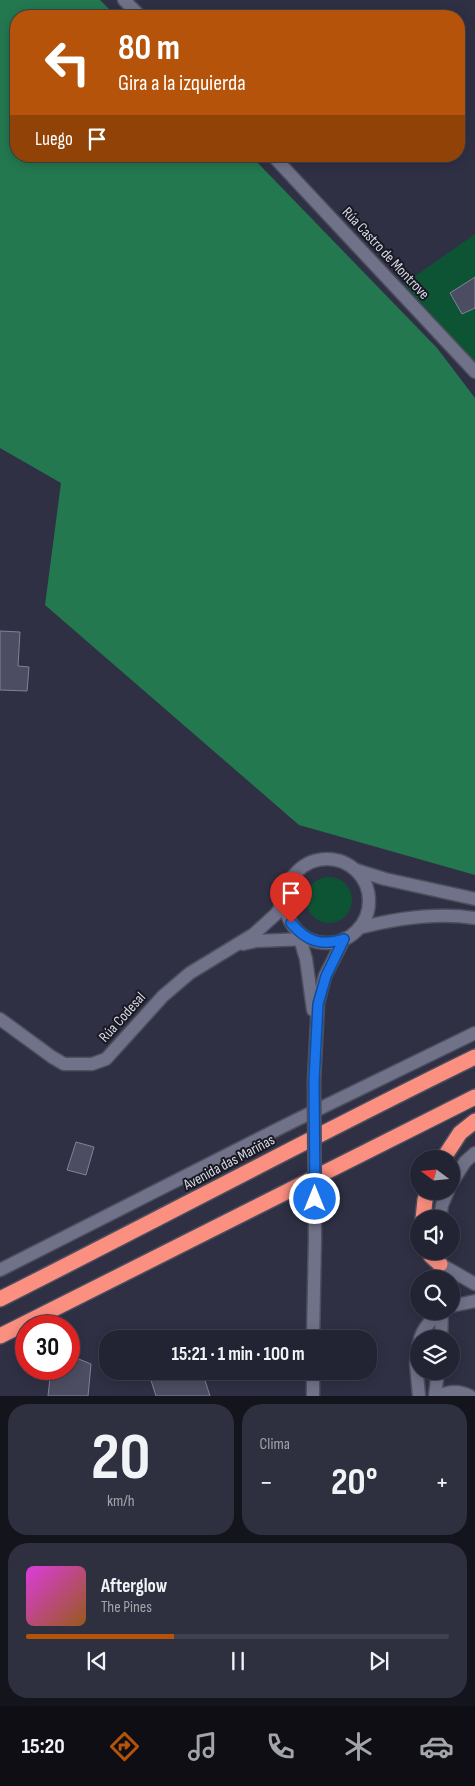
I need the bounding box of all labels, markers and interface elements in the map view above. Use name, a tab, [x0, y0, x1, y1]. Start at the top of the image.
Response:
text: 80 m	[118, 27, 180, 70]
icon: left	[35, 30, 100, 95]
text: Gira a la izquierda	[118, 70, 246, 97]
icon: arrive	[83, 125, 111, 153]
text: Luego	[35, 128, 73, 151]
street label: Rúa Castro de Montrove	[338, 203, 433, 304]
pin	[270, 872, 312, 923]
icon: arrive	[277, 879, 305, 907]
street label: Rúa Codesal	[95, 988, 150, 1046]
street label: Avenida das Mariñas	[179, 1130, 278, 1195]
north arrow	[410, 1150, 460, 1200]
map controls	[410, 1150, 460, 1380]
position arrow	[288, 1172, 340, 1224]
button: sound	[410, 1210, 460, 1260]
button: search	[410, 1270, 460, 1320]
speed limit sign: 30	[15, 1315, 80, 1380]
button: layers	[410, 1330, 460, 1380]
text: 15:21 · 1 min · 100 m	[171, 1343, 305, 1366]
text: 20	[91, 1420, 150, 1498]
text: Clima	[260, 1435, 290, 1454]
text: 20°	[331, 1460, 378, 1505]
text: −	[260, 1466, 273, 1499]
text: +	[435, 1466, 449, 1499]
text: km/h	[107, 1492, 135, 1511]
text: Afterglow	[101, 1575, 167, 1598]
text: The Pines	[101, 1598, 152, 1617]
icon: previous	[83, 1647, 111, 1675]
icon: pause	[224, 1647, 252, 1675]
icon: next	[365, 1647, 393, 1675]
icon: directions	[107, 1729, 142, 1764]
icon: music	[185, 1729, 220, 1764]
icon: phone	[263, 1729, 298, 1764]
icon: climate	[341, 1729, 376, 1764]
icon: car	[419, 1729, 454, 1764]
text: 15:20	[21, 1733, 65, 1760]

